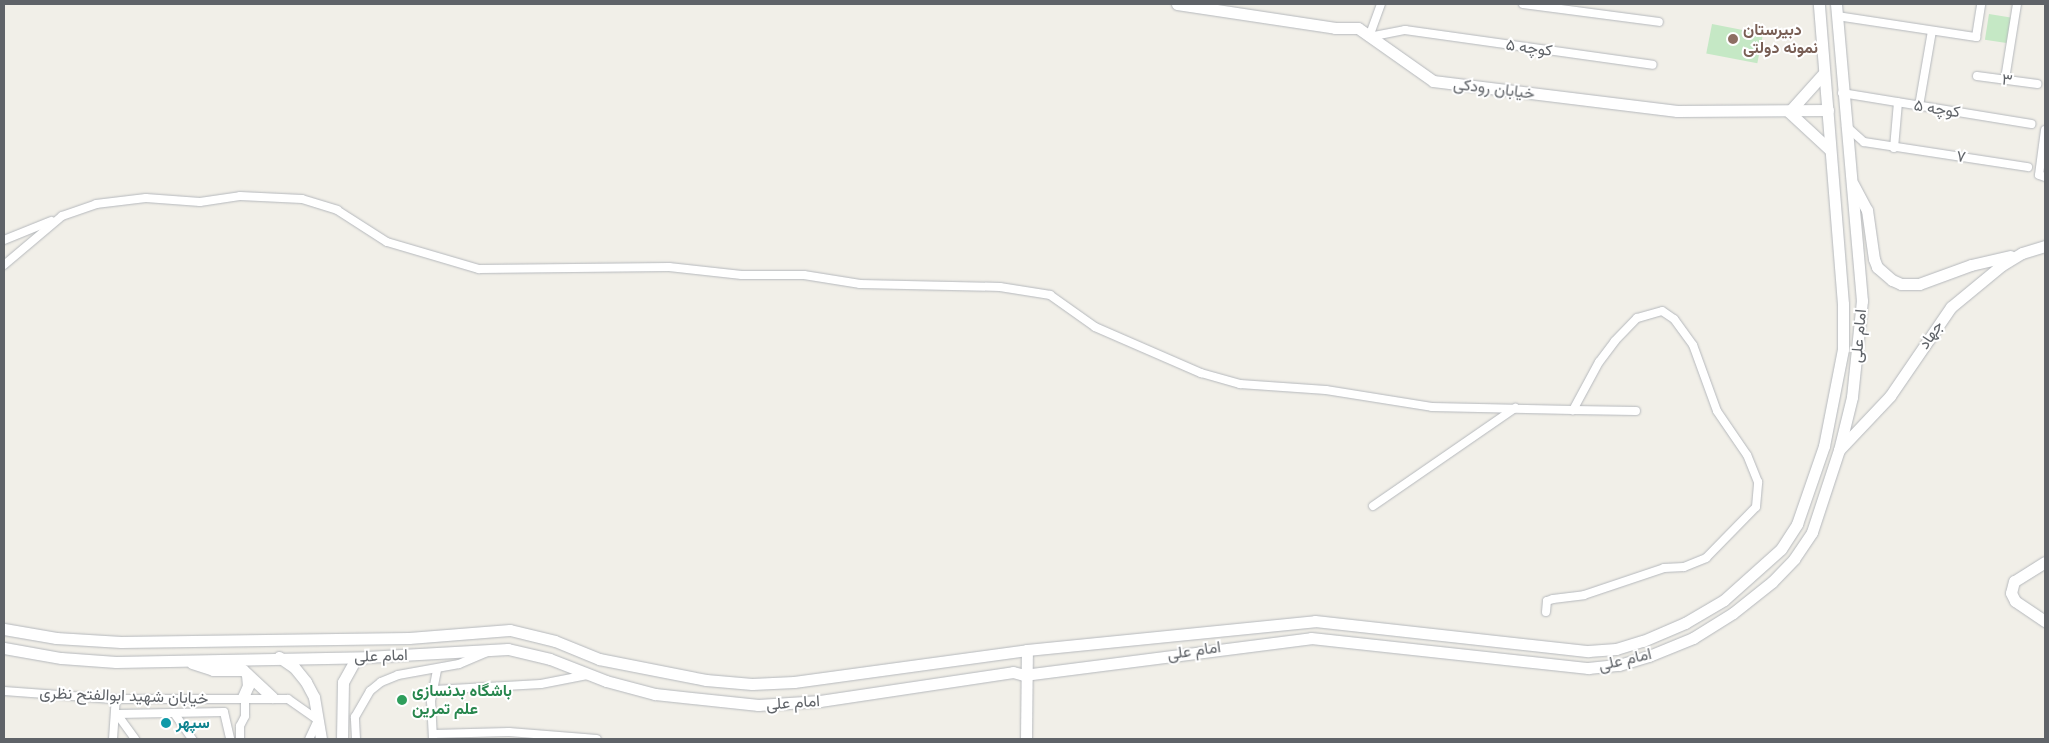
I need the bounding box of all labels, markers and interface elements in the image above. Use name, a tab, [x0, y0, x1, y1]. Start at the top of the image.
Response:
place label: دبیرستان نمونه دولتی	[1743, 20, 1818, 58]
marker: دبیرستان نمونه دولتی	[1727, 33, 1739, 45]
street label: کوچه ۵	[1504, 35, 1554, 61]
street label: ۳	[2001, 70, 2013, 90]
street label: خیابان رودکی	[1452, 74, 1536, 104]
street label: کوچه ۵	[1912, 96, 1962, 122]
street label: ۷	[1955, 147, 1967, 167]
street label: امام علی	[1847, 308, 1871, 364]
street label: جهاد	[1915, 317, 1947, 353]
street label: امام علی	[1166, 638, 1222, 664]
street label: امام علی	[354, 645, 408, 667]
street label: امام علی	[1597, 645, 1653, 675]
place label: باشگاه بدنسازی علم تمرین	[412, 681, 512, 719]
street label: خیابان شهید ابوالفتح نظری	[39, 683, 209, 709]
street label: امام علی	[765, 692, 821, 714]
marker: باشگاه بدنسازی علم تمرین	[396, 694, 408, 706]
place label: سپهر	[176, 713, 210, 733]
marker: سپهر	[160, 717, 172, 729]

